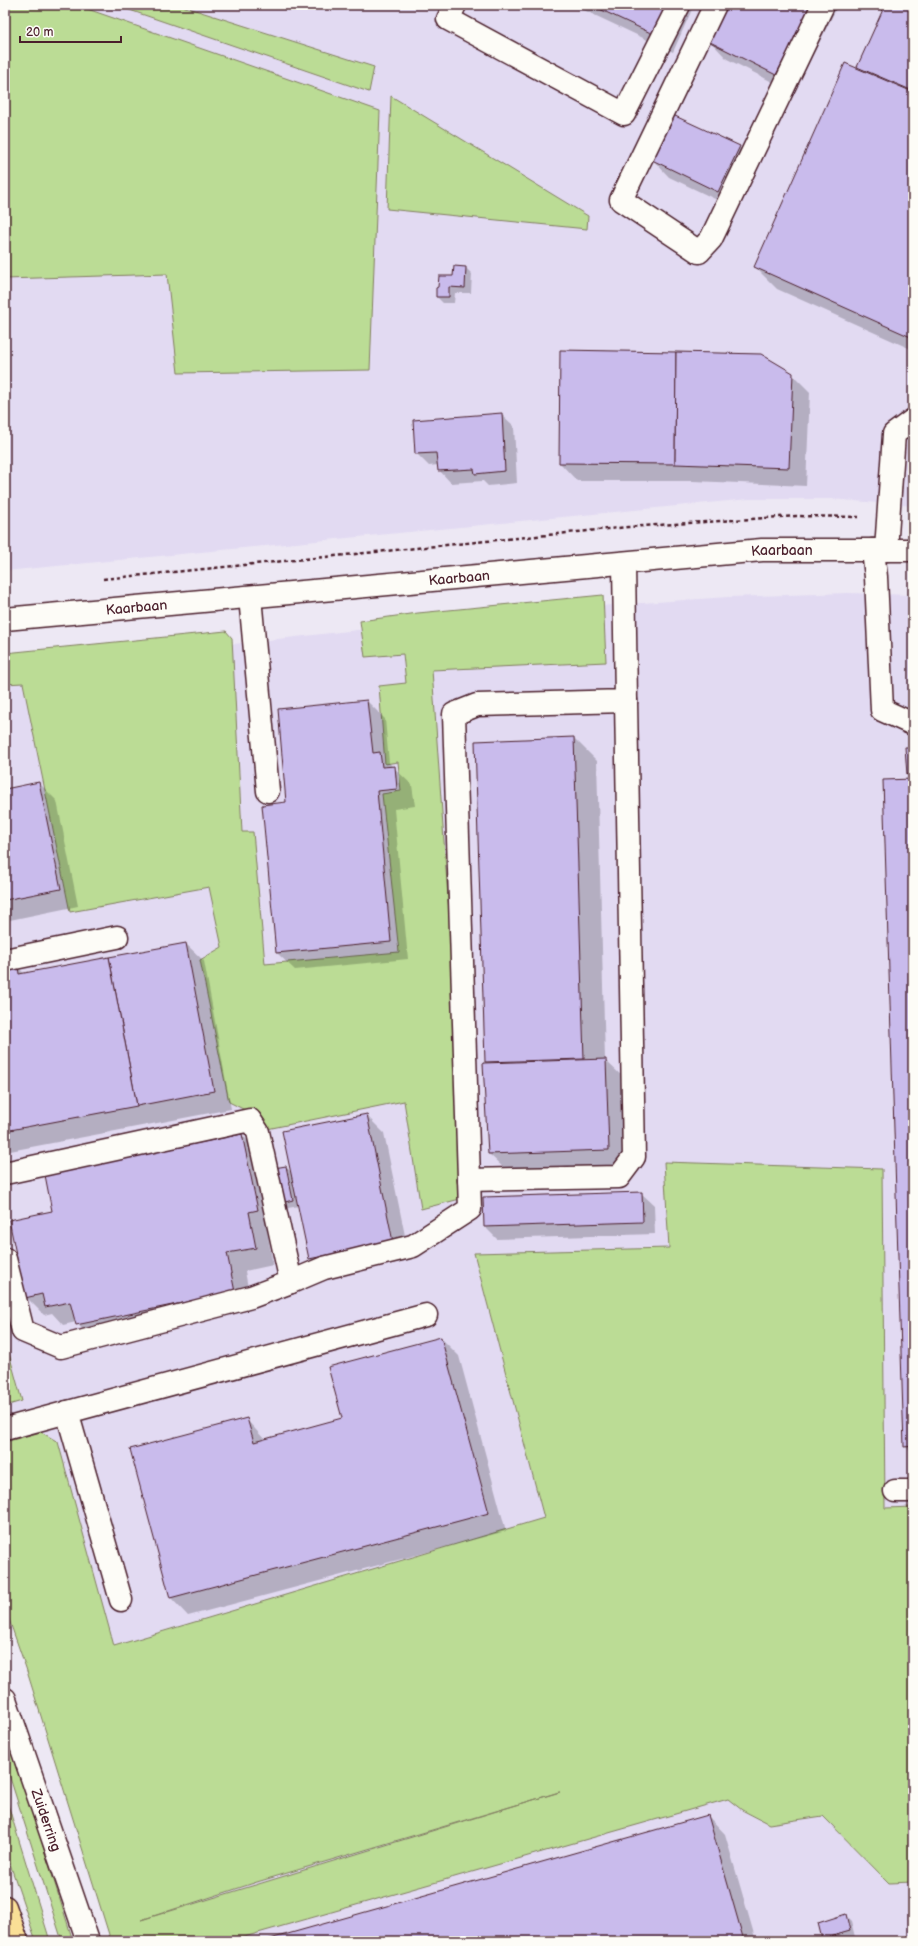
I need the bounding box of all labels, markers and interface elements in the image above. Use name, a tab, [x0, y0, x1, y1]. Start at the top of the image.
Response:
scale bar	[20, 18, 121, 44]
text: 20 m	[26, 25, 53, 40]
street label: Kaarbaan	[750, 542, 813, 559]
street label: Kaarbaan	[428, 566, 491, 589]
street label: Kaarbaan	[105, 596, 168, 618]
street label: Zuiderring	[28, 1786, 65, 1854]

